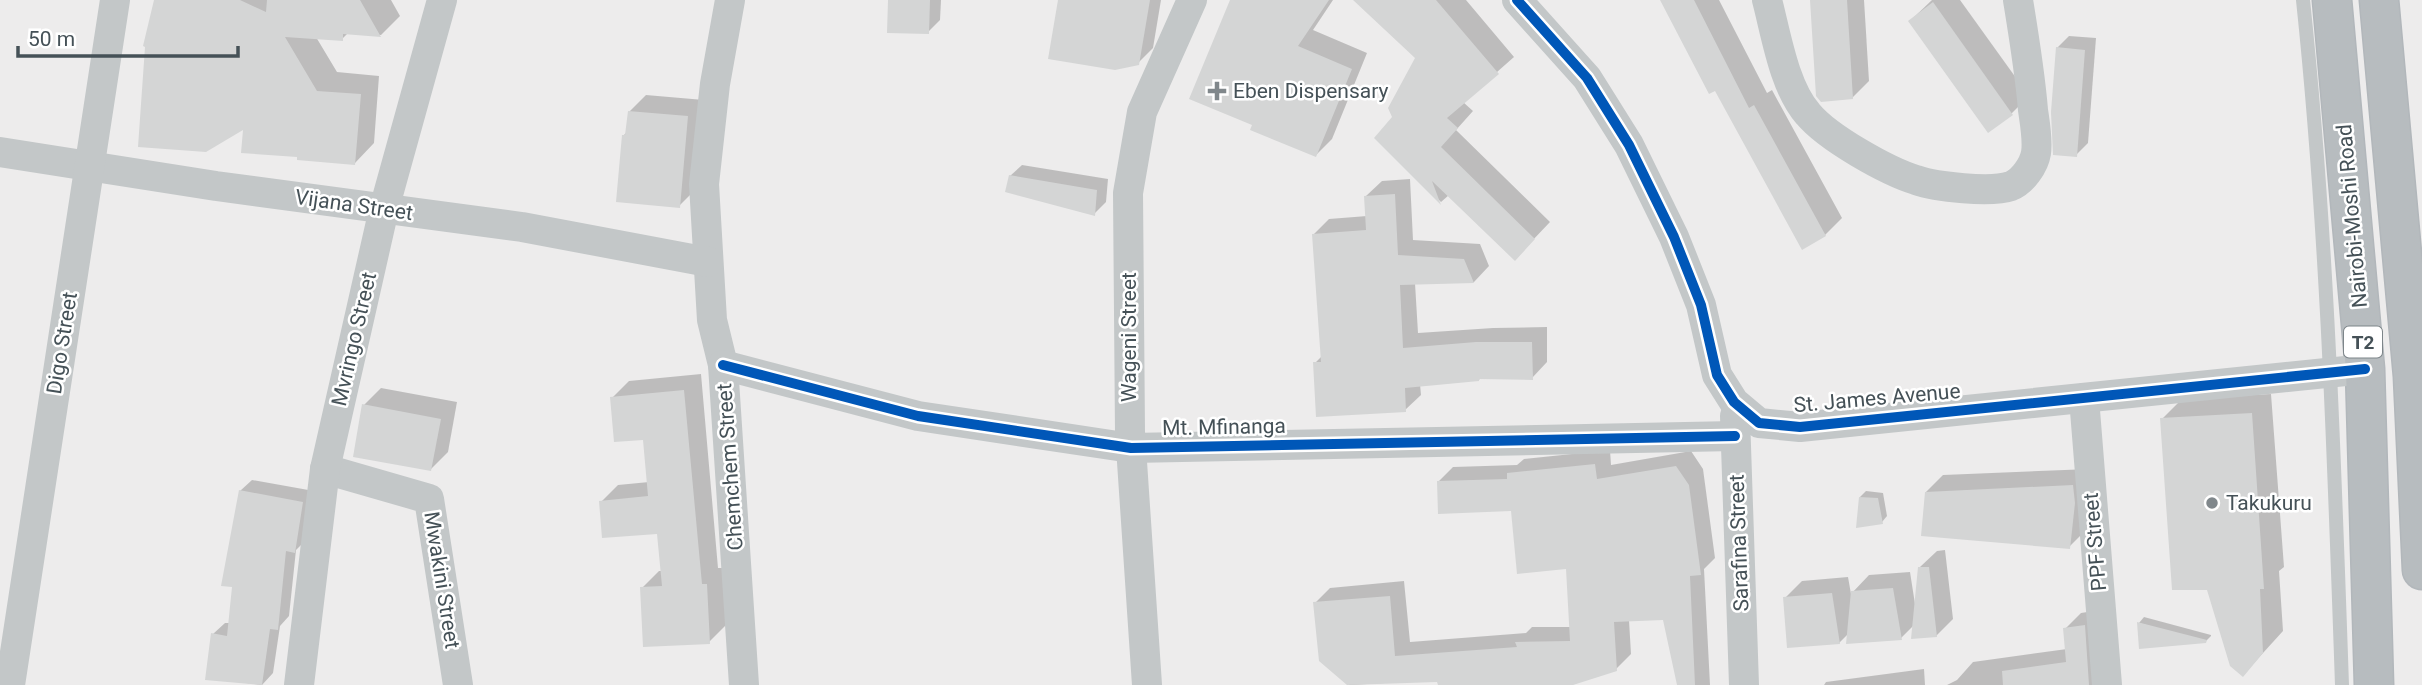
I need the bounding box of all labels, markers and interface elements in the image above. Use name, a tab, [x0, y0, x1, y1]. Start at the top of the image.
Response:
scale bar	[18, 14, 238, 58]
text: 50 m	[28, 27, 75, 51]
place label: Eben Dispensary	[1233, 79, 1388, 103]
marker: Eben Dispensary	[1207, 81, 1227, 101]
street label: Nairobi-Moshi Road	[2332, 123, 2372, 309]
street label: Vijana Street	[294, 185, 414, 225]
street label: Mvringo Street	[327, 270, 381, 408]
street label: Wageni Street	[1117, 272, 1141, 402]
street label: Digo Street	[42, 290, 82, 396]
road number: T2	[2344, 326, 2382, 358]
street label: St. James Avenue	[1793, 379, 1961, 417]
street label: Chemchem Street	[712, 382, 748, 551]
street label: Mt. Mfinanga	[1162, 414, 1286, 440]
street label: Sarafina Street	[1725, 474, 1753, 612]
place label: Takukuru	[2226, 491, 2312, 515]
street label: PPF Street	[2079, 492, 2111, 592]
marker: Takukuru	[2204, 495, 2220, 511]
street label: Mwakini Street	[419, 510, 465, 650]

